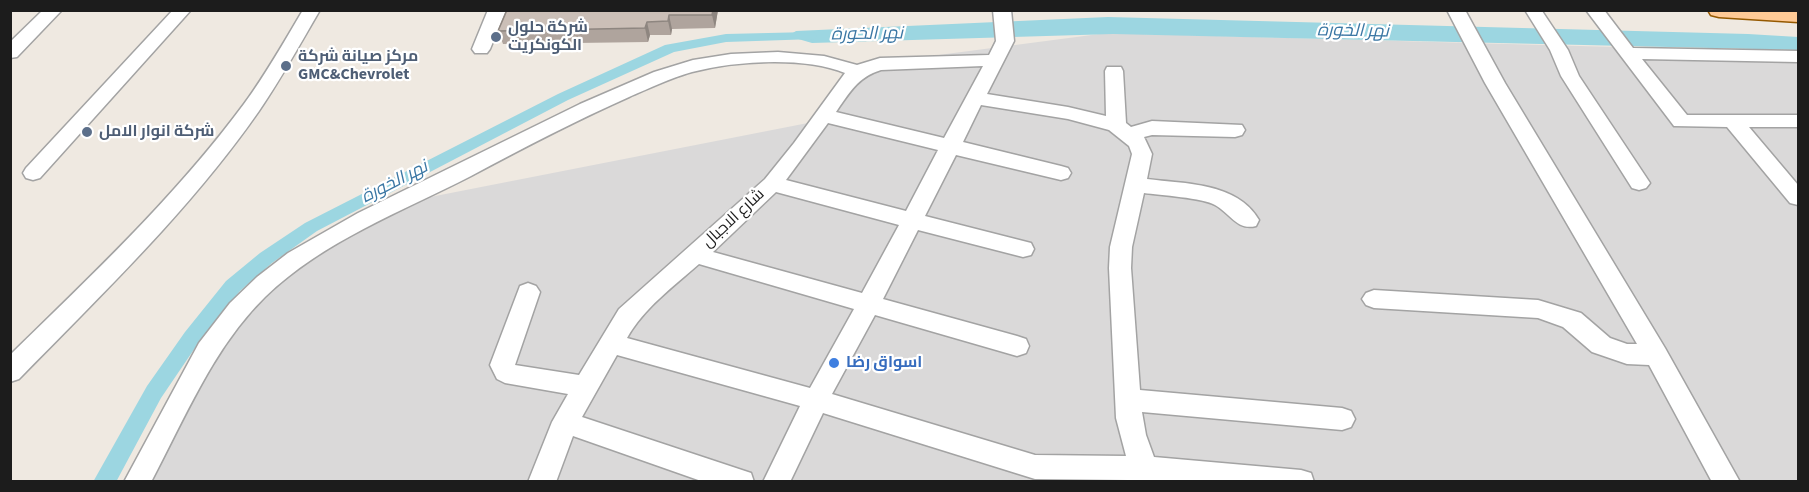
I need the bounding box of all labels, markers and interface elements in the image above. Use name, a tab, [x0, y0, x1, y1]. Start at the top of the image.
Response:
place label: شركة حلول الكونكريت	[508, 18, 588, 56]
water label: نهر الخورة	[1317, 21, 1389, 43]
water label: نهر الخورة	[831, 24, 903, 46]
marker: شركة حلول الكونكريت	[489, 30, 503, 44]
place label: مركز صيانة شركة GMC&Chevrolet	[298, 47, 418, 85]
marker: مركز صيانة شركة GMC&Chevrolet	[279, 59, 293, 73]
place label: شركة انوار الامل	[99, 122, 215, 142]
marker: شركة انوار الامل	[80, 125, 94, 139]
water label: نهر الخورة	[358, 157, 432, 209]
street label: شارع الاجبال	[699, 185, 769, 253]
place label: اسواق رضا	[846, 353, 922, 373]
marker: اسواق رضا	[827, 356, 841, 370]

